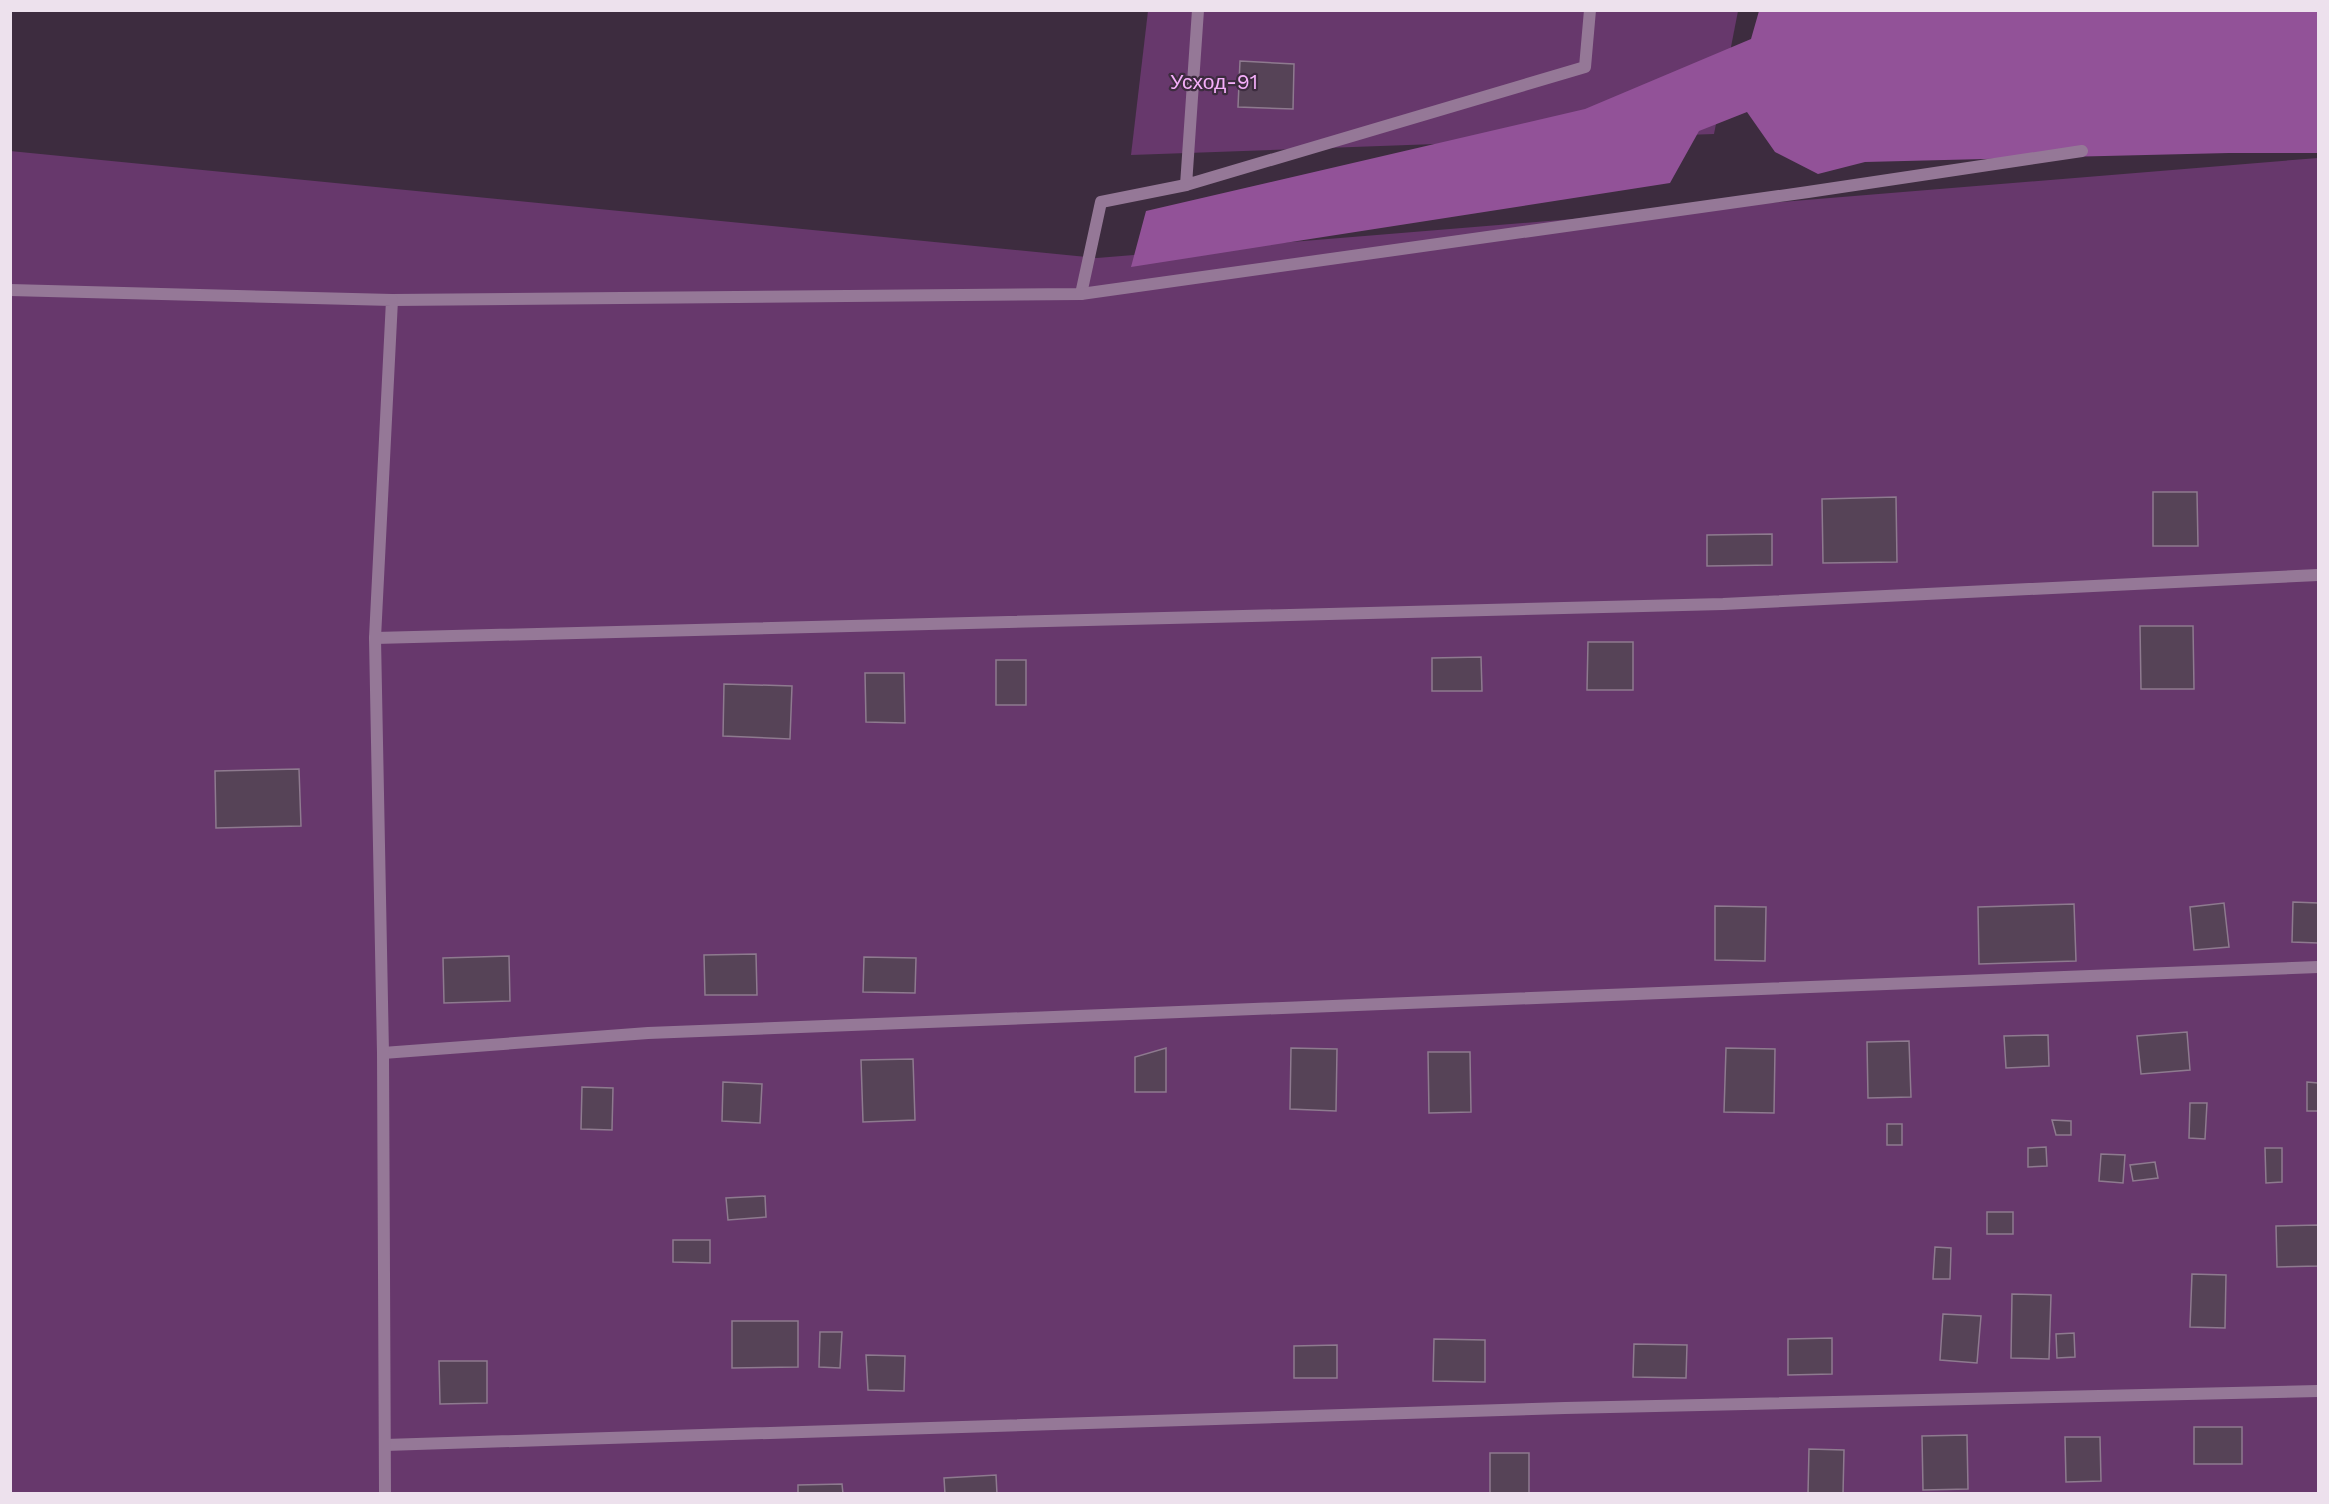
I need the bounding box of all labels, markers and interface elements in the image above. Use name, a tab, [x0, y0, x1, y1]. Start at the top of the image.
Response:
park label: Усход-91	[1170, 69, 1258, 94]

